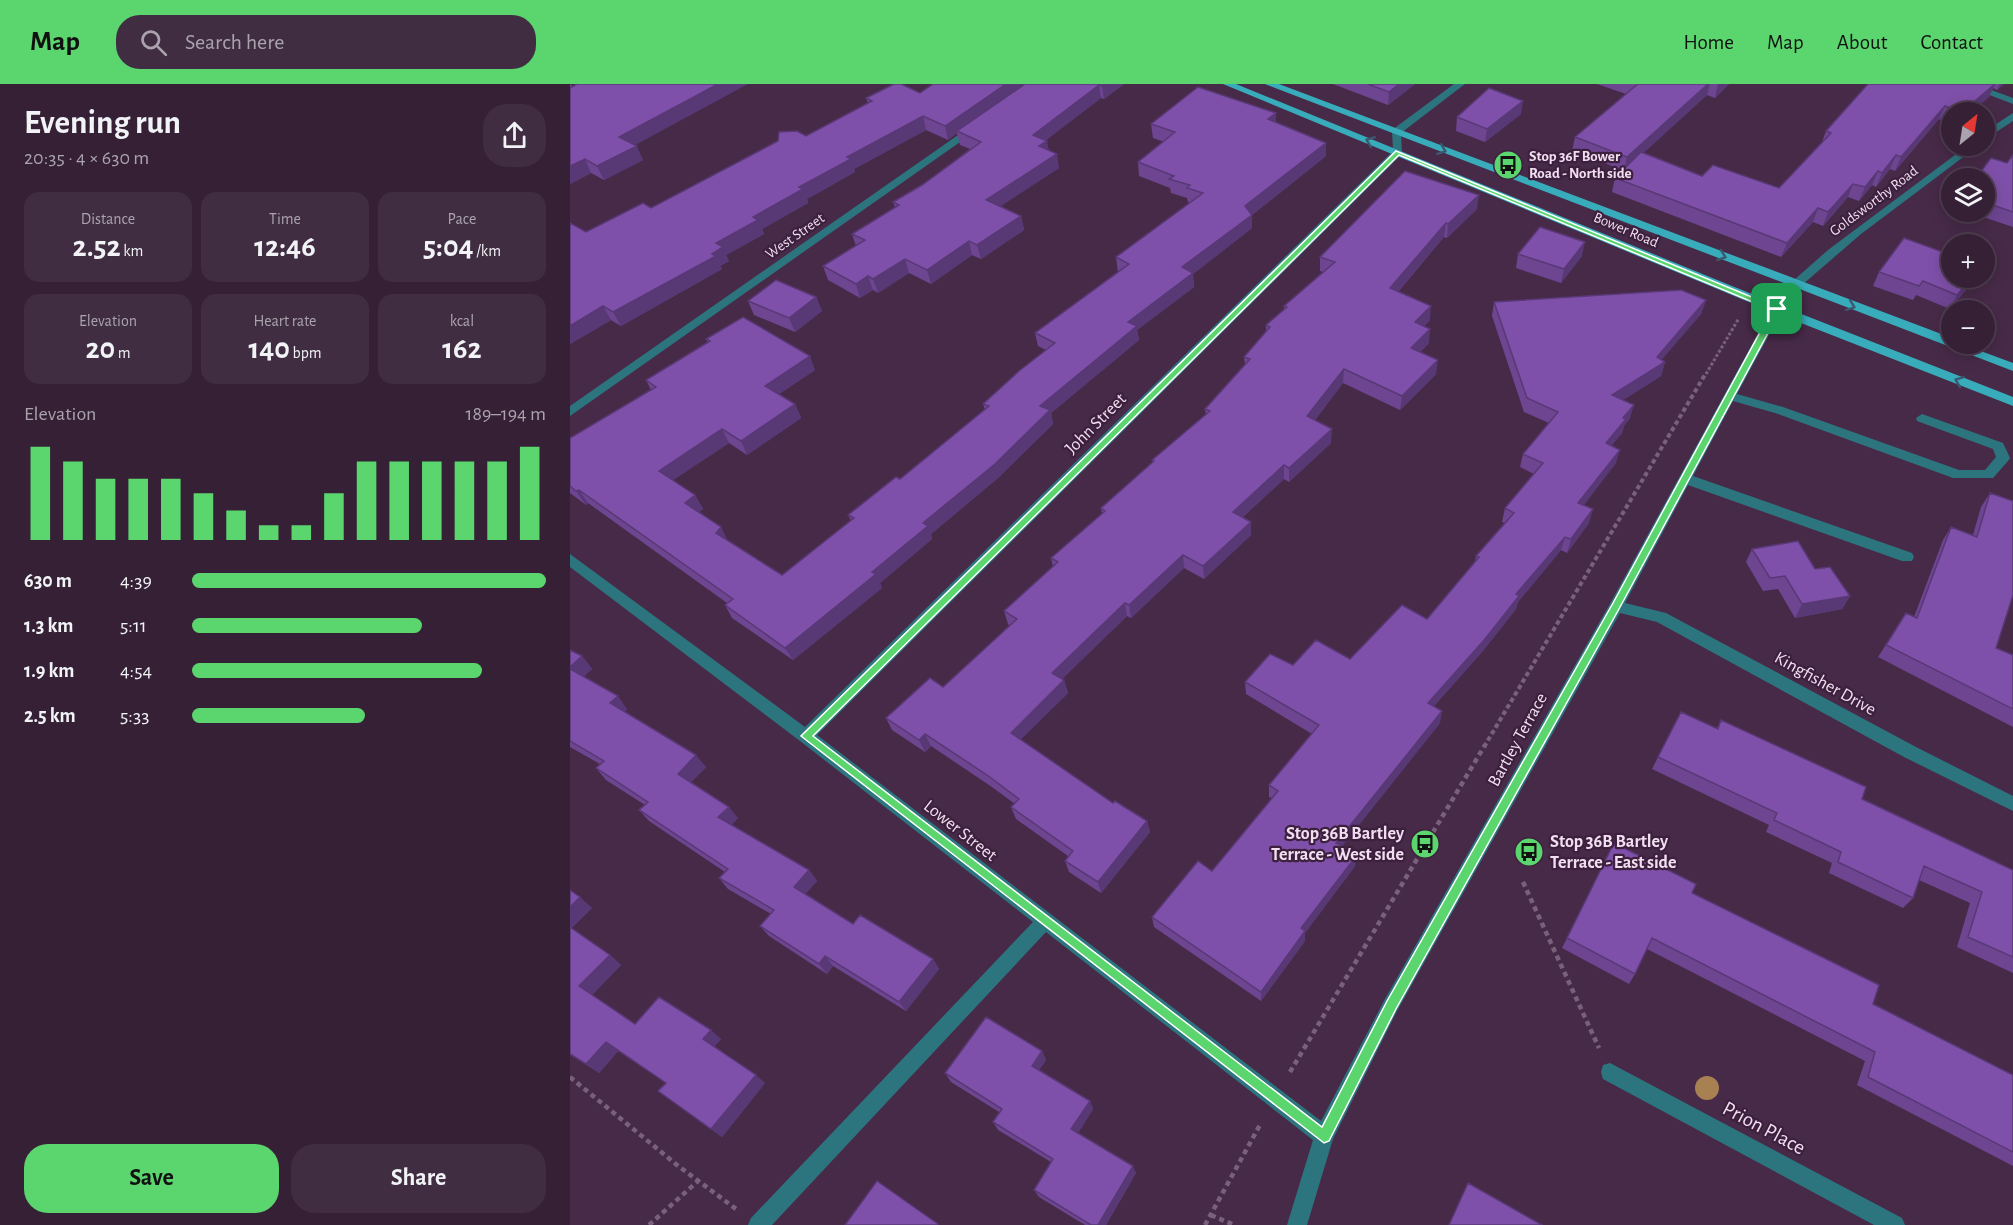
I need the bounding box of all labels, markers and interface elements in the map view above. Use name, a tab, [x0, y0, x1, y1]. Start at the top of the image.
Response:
search box	[116, 15, 536, 69]
icon: search	[137, 26, 170, 59]
text: Map	[30, 28, 80, 56]
text: Search here	[185, 31, 284, 53]
text: Home	[1683, 32, 1734, 53]
text: Map	[1767, 32, 1804, 53]
text: About	[1837, 32, 1887, 53]
text: Contact	[1920, 32, 1983, 53]
north arrow	[1941, 102, 1995, 156]
map controls	[1941, 102, 1995, 354]
button: share	[483, 104, 546, 167]
text: Evening run	[24, 107, 181, 140]
one-way arrow	[1365, 136, 1376, 148]
one-way arrow	[1436, 142, 1447, 155]
text: 20:35 · 4 × 630 m	[24, 148, 149, 168]
bus stop icon: Stop 36F Bower Road - North side	[1492, 149, 1524, 181]
place label: Stop 36F Bower Road - North side	[1529, 149, 1632, 181]
street label: Goldsworthy Road	[1827, 163, 1921, 239]
button: layers	[1941, 168, 1995, 222]
street label: West Street	[763, 210, 827, 262]
street label: Bower Road	[1591, 210, 1661, 250]
text: Distance	[81, 211, 135, 227]
text: Time	[269, 211, 301, 227]
text: Pace	[448, 211, 476, 227]
text: 2.52	[73, 232, 121, 262]
text: 12:46	[254, 232, 316, 262]
text: 5:04	[423, 232, 474, 262]
button: +	[1941, 234, 1995, 288]
text: km	[121, 243, 143, 259]
text: /km	[474, 243, 501, 259]
one-way arrow	[1716, 249, 1727, 261]
pin	[1751, 283, 1802, 334]
icon: arrive	[1760, 292, 1793, 325]
one-way arrow	[1845, 298, 1856, 311]
button: −	[1941, 300, 1995, 354]
text: Elevation	[79, 313, 137, 329]
text: Heart rate	[254, 313, 316, 329]
text: kcal	[450, 313, 474, 329]
text: 20	[85, 334, 115, 364]
text: 140	[248, 334, 290, 364]
text: 162	[442, 334, 482, 364]
text: m	[115, 345, 131, 361]
text: bpm	[290, 345, 322, 361]
one-way arrow	[1954, 376, 1965, 388]
street label: John Street	[1062, 390, 1130, 458]
text: Elevation	[24, 404, 96, 424]
text: 189–194 m	[466, 404, 546, 424]
text: 630 m	[24, 571, 72, 591]
text: 4:39	[120, 571, 152, 591]
text: 1.3 km	[24, 616, 73, 636]
text: 5:11	[120, 616, 147, 636]
street label: Kingfisher Drive	[1771, 649, 1879, 719]
text: 1.9 km	[24, 661, 75, 681]
text: 4:54	[120, 661, 152, 681]
street label: Bartley Terrace	[1485, 690, 1551, 790]
text: 2.5 km	[24, 706, 76, 726]
text: 5:33	[120, 706, 149, 726]
street label: Lower Street	[920, 797, 1000, 865]
place label: Stop 36B Bartley Terrace - West side	[1271, 825, 1405, 864]
bus stop icon: Stop 36B Bartley Terrace - West side	[1409, 828, 1441, 860]
place label: Stop 36B Bartley Terrace - East side	[1550, 833, 1677, 872]
bus stop icon: Stop 36B Bartley Terrace - East side	[1513, 836, 1545, 868]
street label: Prion Place	[1719, 1097, 1809, 1159]
button: Save	[24, 1144, 279, 1213]
button: Share	[291, 1144, 546, 1213]

